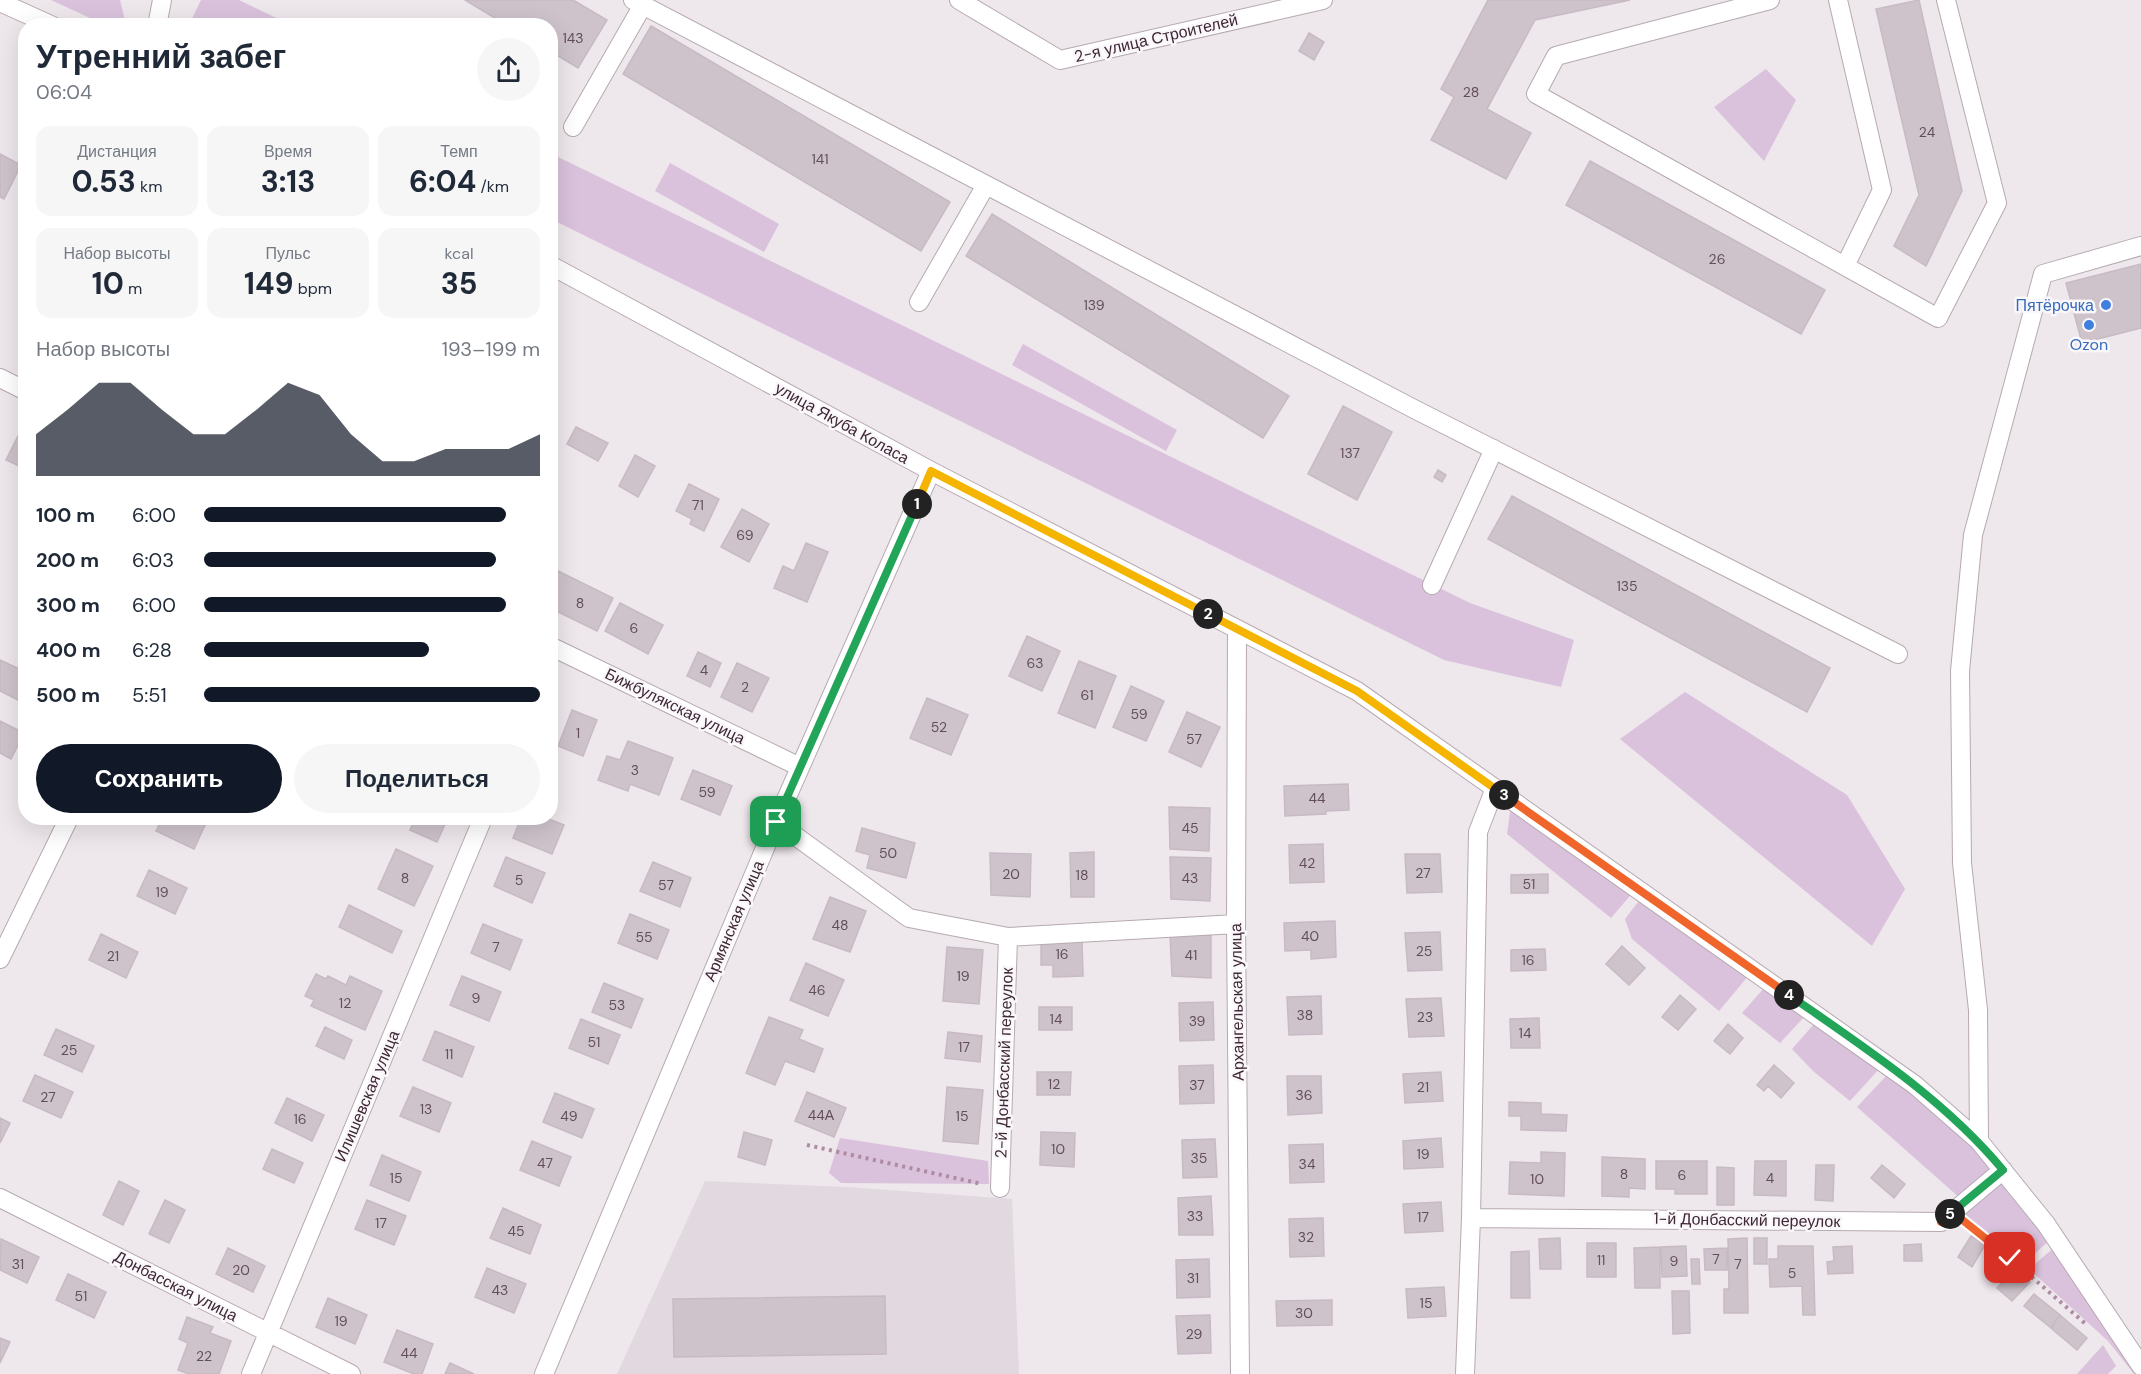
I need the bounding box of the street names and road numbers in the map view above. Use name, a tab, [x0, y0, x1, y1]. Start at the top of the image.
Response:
street label: 2-я улица Строителей	[1072, 9, 1240, 67]
street label: улица Якуба Коласа	[771, 377, 913, 469]
street label: Бижбулякская улица	[602, 663, 748, 749]
street label: Армянская улица	[699, 857, 769, 985]
street label: Архангельская улица	[1225, 923, 1249, 1081]
street label: 2-й Донбасский переулок	[990, 966, 1018, 1159]
street label: Илишевская улица	[330, 1027, 404, 1165]
street label: 1-й Донбасский переулок	[1653, 1208, 1841, 1232]
street label: Донбасская улица	[111, 1246, 241, 1326]

